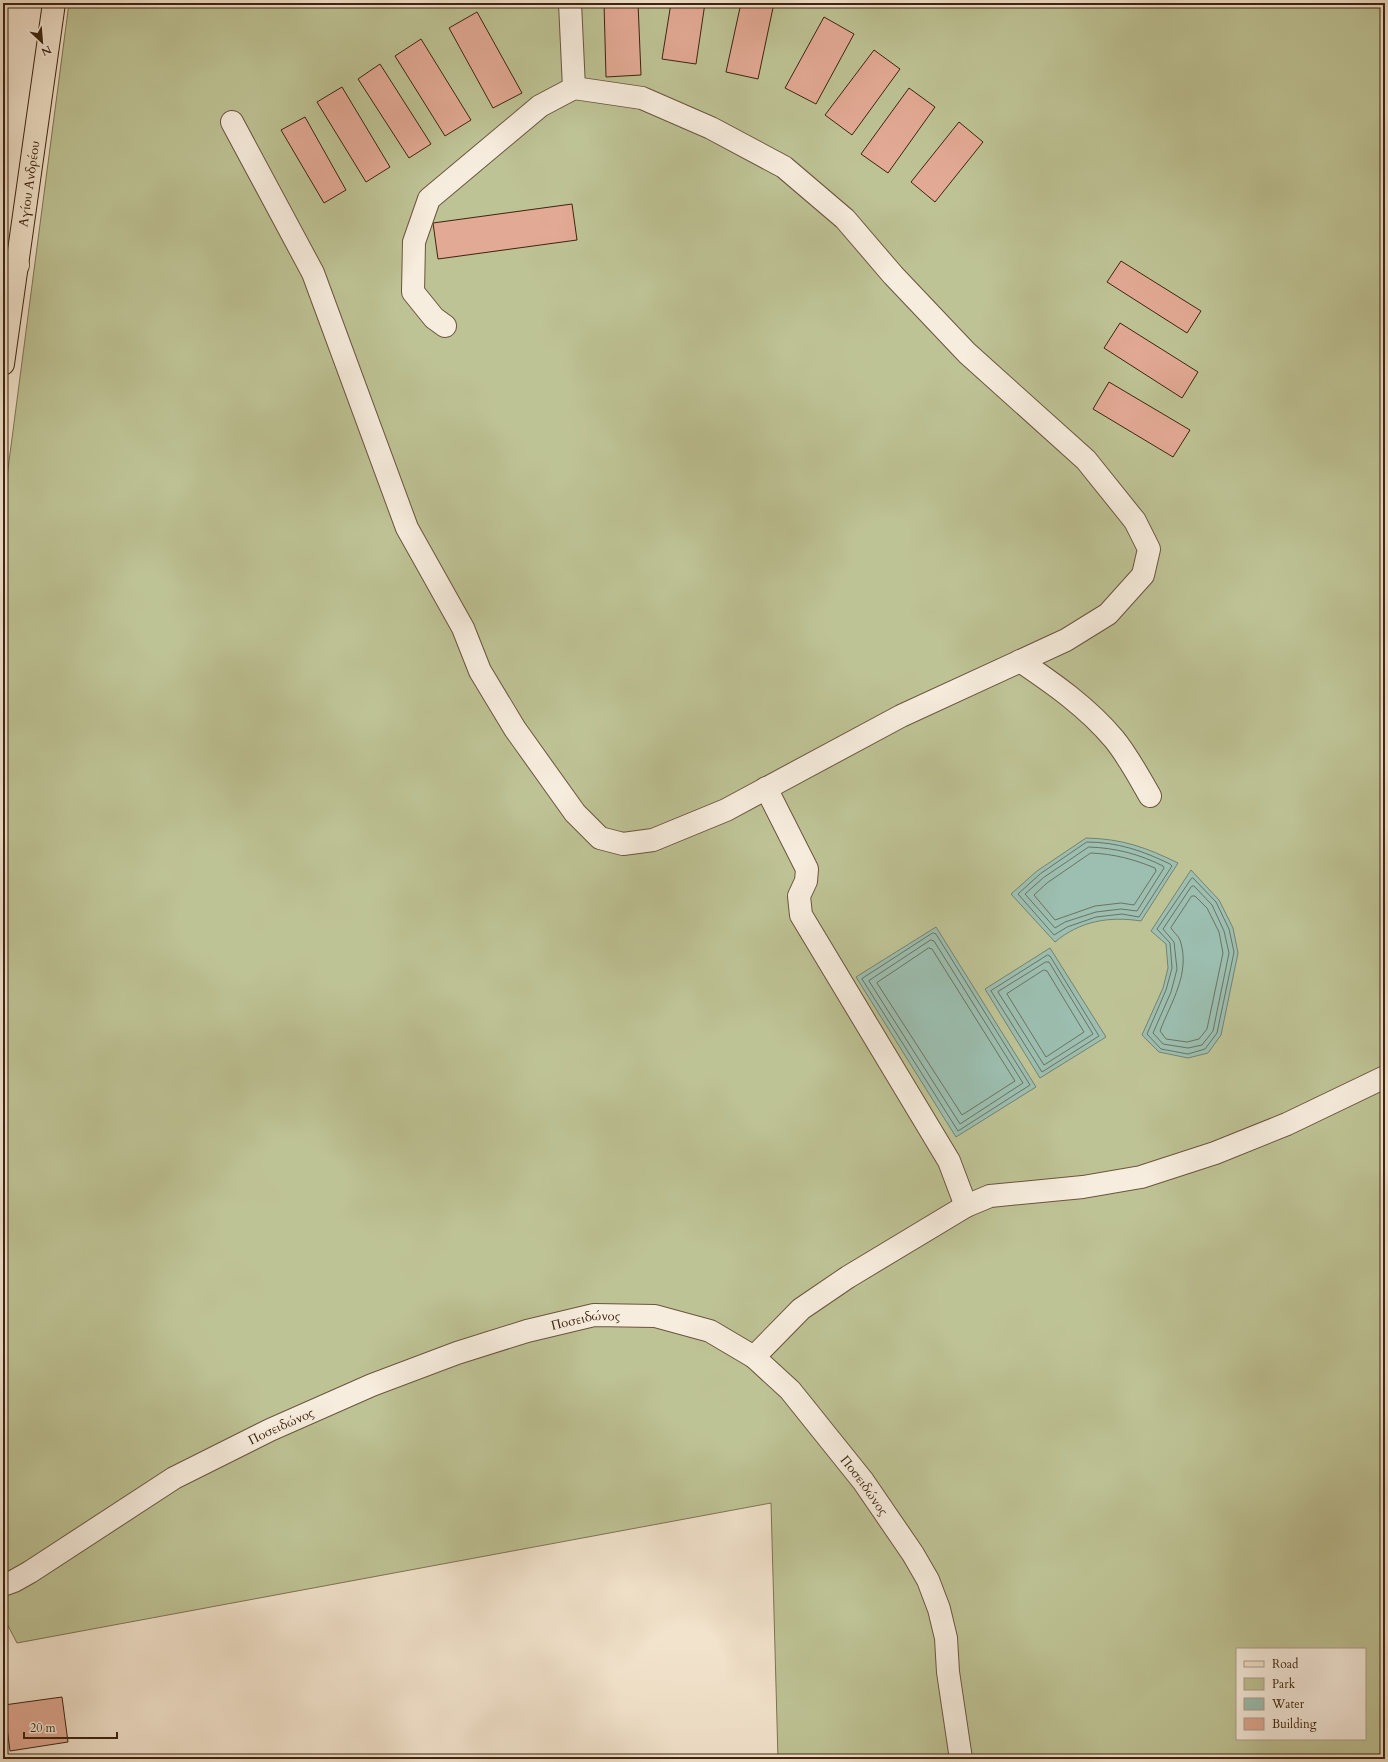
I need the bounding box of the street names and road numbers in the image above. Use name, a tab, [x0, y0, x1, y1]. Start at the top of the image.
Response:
street label: Αγίου Ανδρέου	[14, 140, 44, 228]
street label: Ποσειδώνος	[549, 1307, 621, 1335]
street label: Ποσειδώνος	[245, 1404, 317, 1450]
street label: Ποσειδώνος	[836, 1452, 892, 1520]

